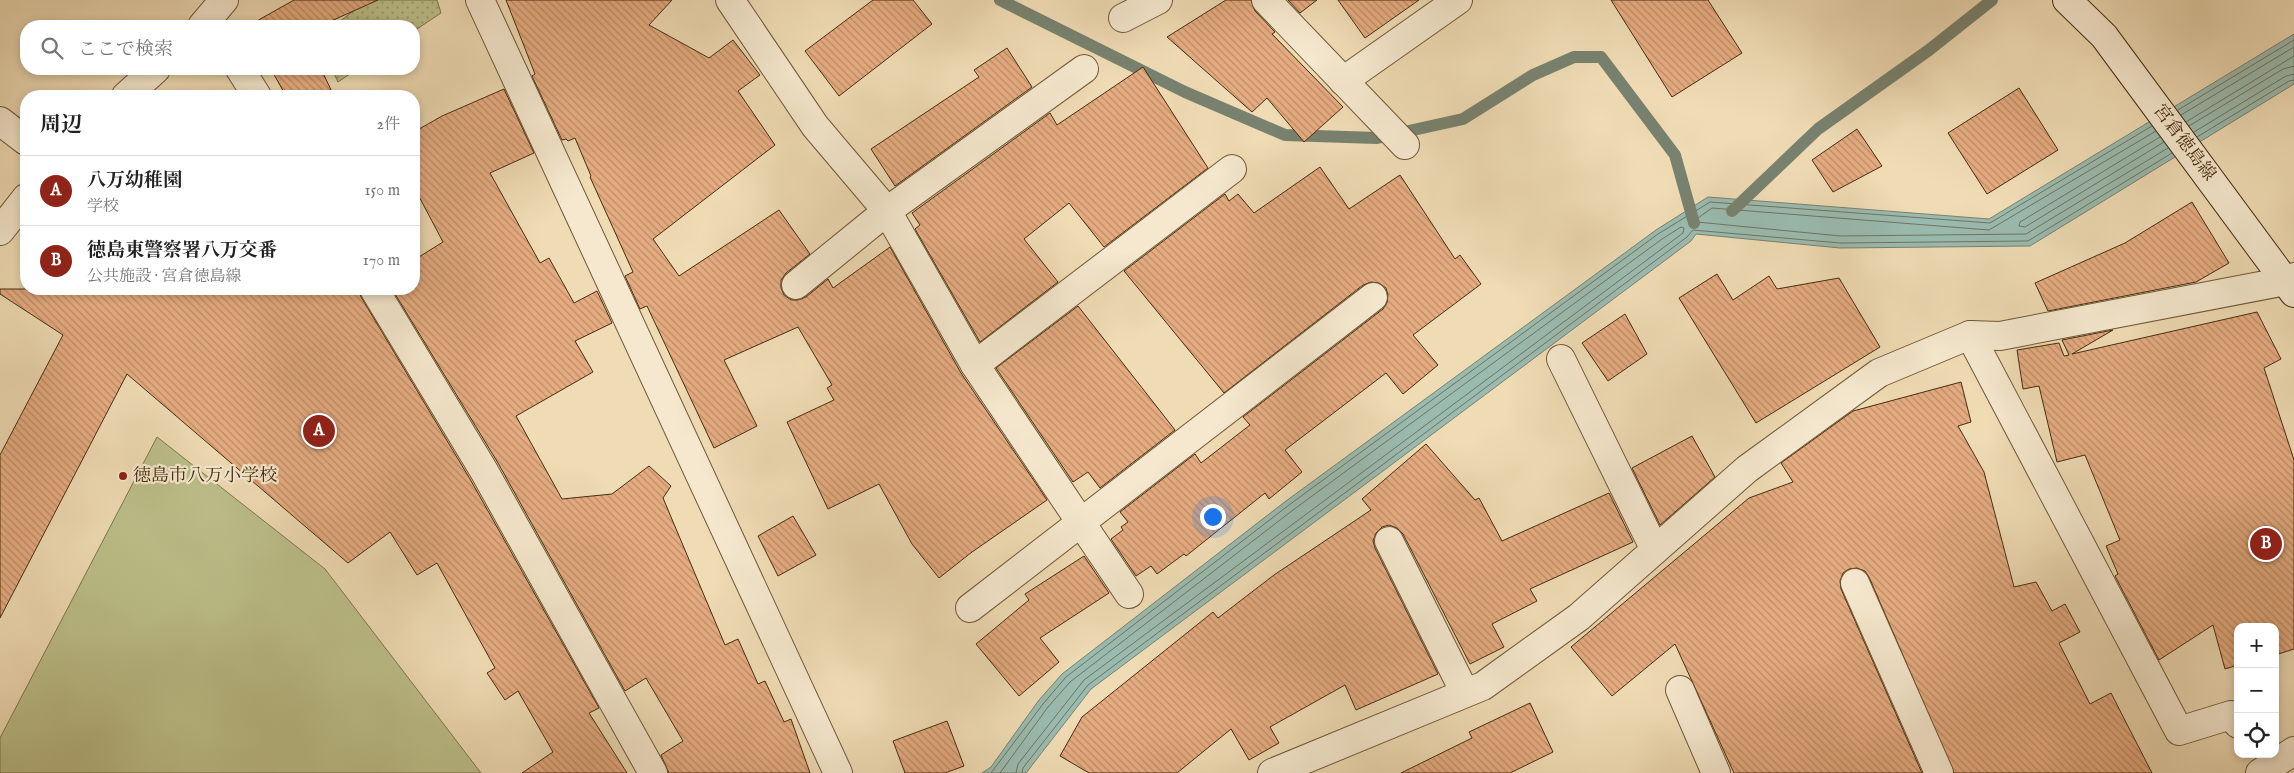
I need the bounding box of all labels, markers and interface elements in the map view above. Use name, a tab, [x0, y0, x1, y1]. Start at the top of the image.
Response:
search box	[20, 20, 420, 75]
icon: search	[38, 34, 66, 62]
text: ここで検索	[78, 38, 173, 62]
street label: 宮倉徳島線	[2148, 100, 2220, 186]
text: 周辺	[40, 112, 82, 139]
text: 2件	[376, 115, 400, 135]
text: 八万幼稚園	[87, 169, 182, 193]
text: A	[51, 181, 61, 201]
text: 150 m	[365, 181, 400, 201]
text: 学校	[87, 197, 119, 217]
text: 徳島東警察署八万交番	[87, 239, 277, 263]
text: B	[51, 251, 61, 271]
text: 170 m	[363, 251, 400, 271]
text: 公共施設 · 宮倉徳島線	[87, 267, 242, 287]
pin: A	[303, 412, 335, 450]
place label: 徳島市八万小学校	[133, 465, 277, 488]
marker: 徳島市八万小学校	[117, 470, 129, 482]
your location	[1200, 504, 1226, 530]
pin: B	[2250, 525, 2282, 563]
map controls	[2234, 623, 2279, 758]
button: +	[2234, 623, 2279, 668]
button: −	[2234, 668, 2279, 713]
button: locate	[2234, 713, 2279, 758]

